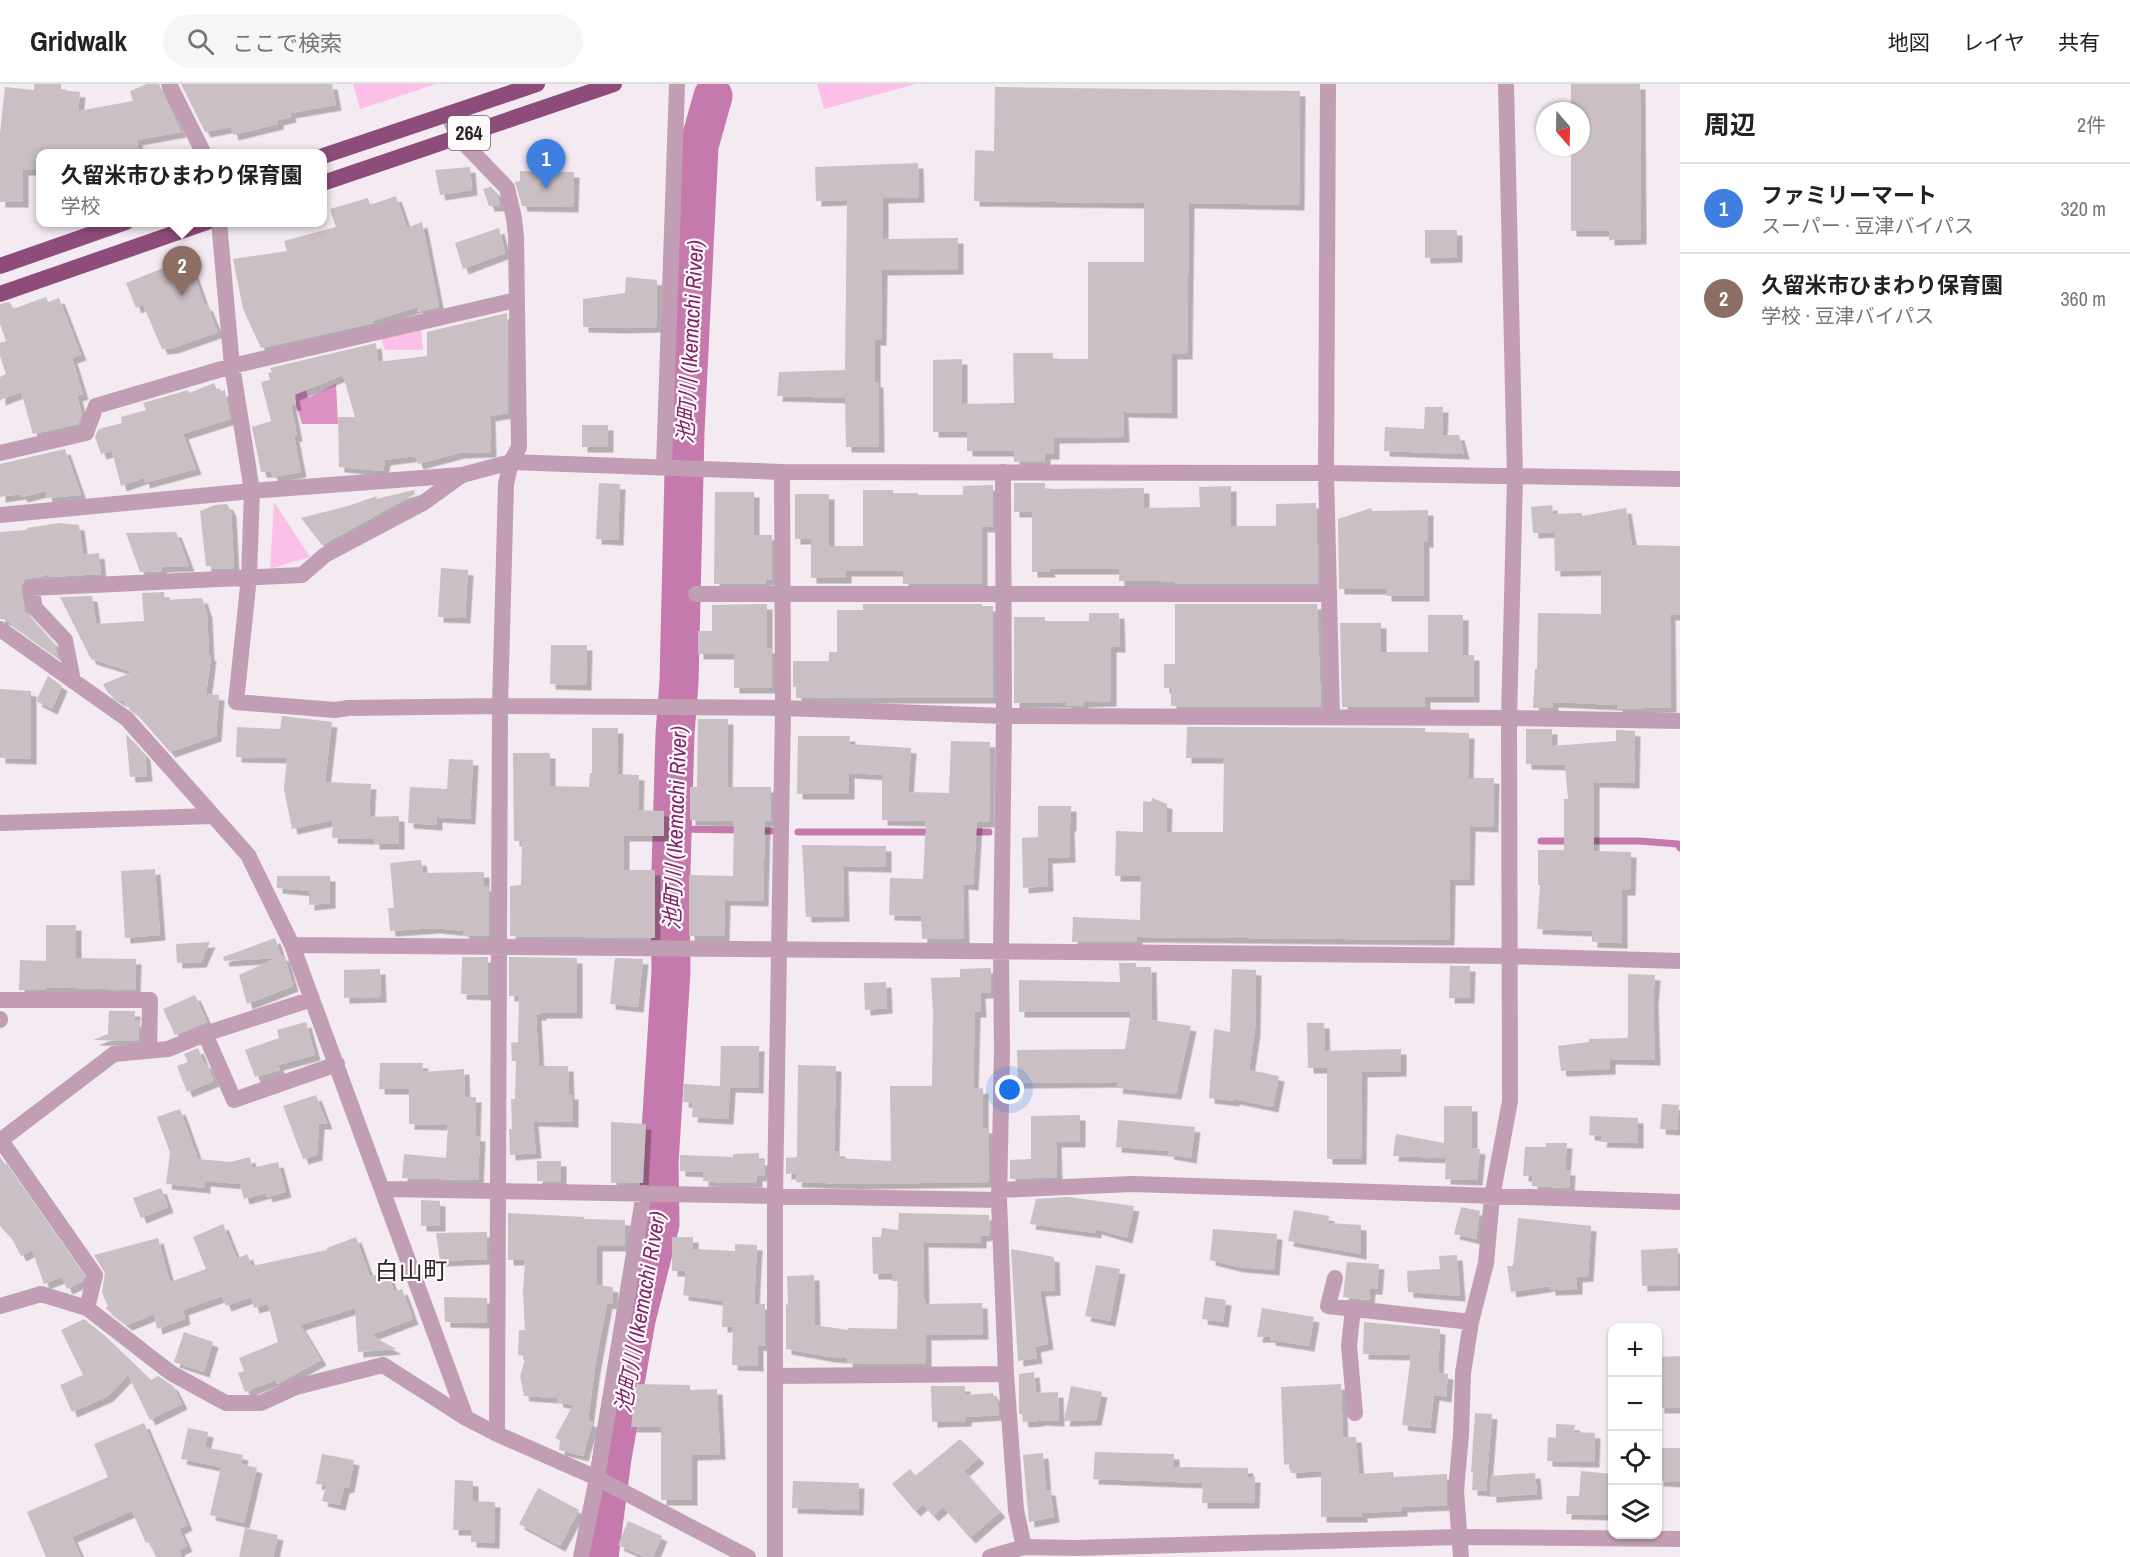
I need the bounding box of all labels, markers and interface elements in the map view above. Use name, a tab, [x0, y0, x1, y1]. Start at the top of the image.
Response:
search box	[163, 14, 583, 68]
text: Gridwalk	[30, 22, 127, 60]
icon: search	[184, 25, 217, 58]
text: ここで検索	[232, 28, 342, 58]
text: 地図	[1888, 28, 1930, 57]
text: レイヤ	[1963, 28, 2025, 57]
text: 共有	[2058, 28, 2100, 57]
north arrow	[1536, 102, 1590, 156]
text: 周辺	[1704, 107, 1756, 142]
text: 2件	[2077, 111, 2106, 138]
road number: 264	[448, 116, 490, 150]
pin: 1	[526, 140, 566, 189]
popup	[36, 149, 327, 227]
text: 久留米市ひまわり保育園	[60, 160, 303, 190]
text: ファミリーマート	[1761, 180, 1937, 210]
text: 学校	[60, 192, 100, 219]
text: 1	[1719, 195, 1728, 222]
text: 320 m	[2060, 195, 2106, 222]
text: スーパー · 豆津バイパス	[1761, 212, 1974, 239]
water label: 池町川 (Ikemachi River)	[670, 239, 710, 445]
pin: 2	[162, 246, 201, 296]
text: 久留米市ひまわり保育園	[1761, 270, 2003, 300]
text: 2	[1719, 285, 1728, 312]
text: 360 m	[2060, 285, 2106, 312]
text: 学校 · 豆津バイパス	[1761, 302, 1934, 329]
water label: 池町川 (Ikemachi River)	[656, 725, 694, 931]
your location	[995, 1075, 1024, 1104]
water label: 池町川 (Ikemachi River)	[607, 1209, 673, 1415]
district label: 白山町	[375, 1254, 447, 1286]
map controls	[1608, 1323, 1662, 1539]
button: +	[1608, 1323, 1662, 1377]
button: −	[1608, 1377, 1662, 1431]
button: locate	[1608, 1431, 1662, 1485]
button: layers	[1608, 1485, 1662, 1539]

